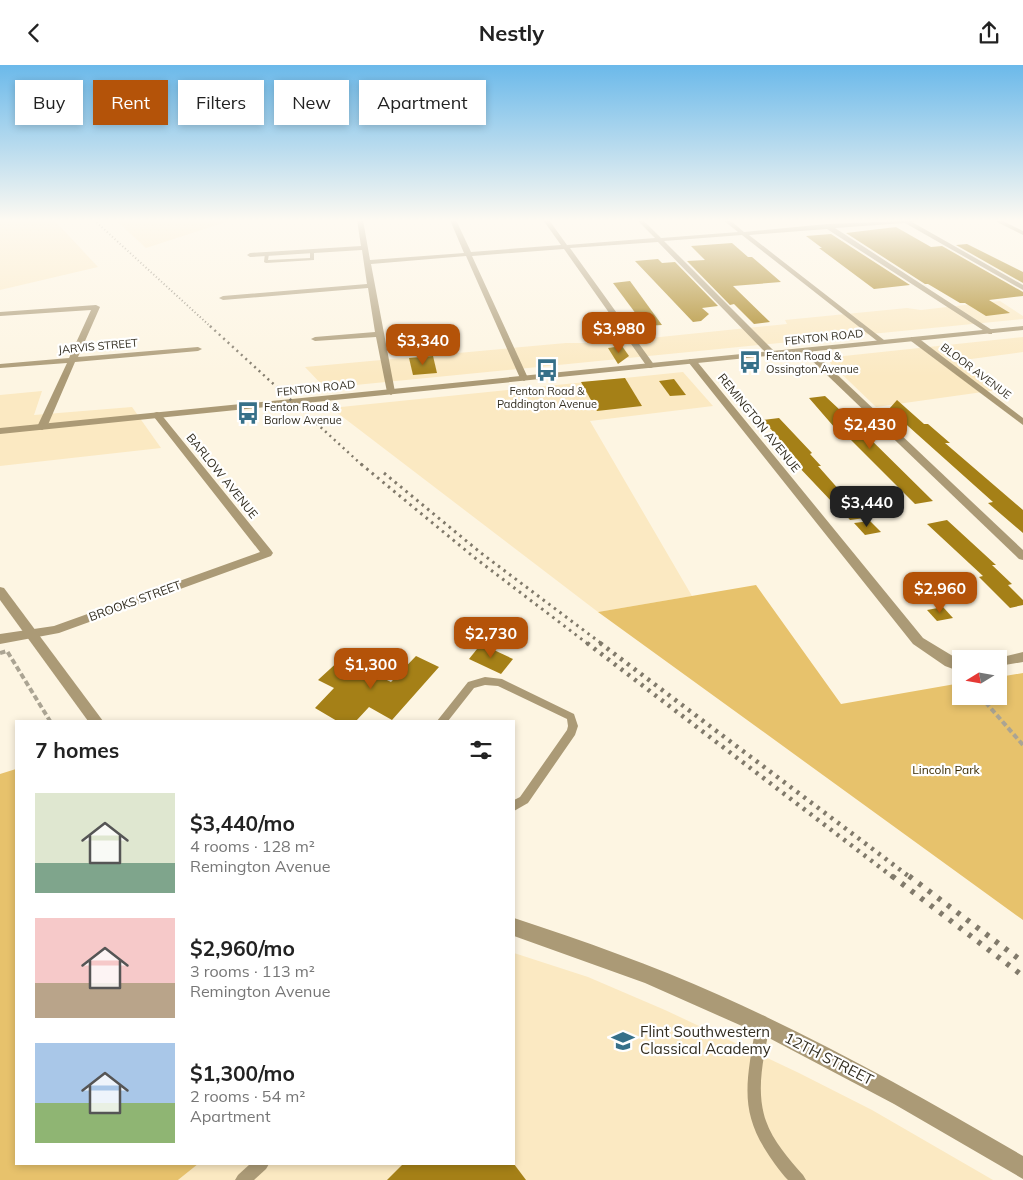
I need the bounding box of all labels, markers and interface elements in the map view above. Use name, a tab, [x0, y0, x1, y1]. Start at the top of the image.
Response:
icon: back	[20, 19, 48, 47]
text: Nestly	[479, 19, 544, 47]
icon: share	[975, 19, 1003, 47]
chip: Buy	[15, 80, 83, 125]
chip: Rent	[93, 80, 168, 125]
chip: Filters	[178, 80, 264, 125]
chip: New	[274, 80, 349, 125]
chip: Apartment	[359, 80, 486, 125]
pin: $3,980	[578, 311, 660, 354]
text: $3,980	[593, 318, 645, 338]
pin: $3,340	[382, 323, 464, 366]
street label: FENTON ROAD	[784, 326, 864, 348]
text: $3,340	[397, 330, 449, 350]
street label: JARVIS STREET	[58, 336, 139, 356]
street label: BLOOR AVENUE	[938, 340, 1014, 402]
bus stop icon: Fenton Road & Ossington Avenue	[737, 349, 763, 375]
place label: Fenton Road & Ossington Avenue	[766, 349, 859, 376]
bus stop icon: Fenton Road & Paddington Avenue	[534, 357, 560, 383]
street label: REMINGTON AVENUE	[715, 370, 804, 475]
street label: FENTON ROAD	[276, 377, 356, 399]
place label: Fenton Road & Paddington Avenue	[497, 384, 597, 411]
bus stop icon: Fenton Road & Barlow Avenue	[235, 400, 261, 426]
place label: Fenton Road & Barlow Avenue	[264, 400, 342, 427]
pin: $2,430	[829, 407, 911, 450]
text: $2,430	[844, 414, 896, 434]
street label: BARLOW AVENUE	[183, 430, 261, 521]
pin: $3,440	[826, 485, 908, 528]
text: $3,440	[841, 492, 893, 512]
pin: $2,960	[899, 571, 981, 614]
street label: BROOKS STREET	[87, 577, 184, 624]
text: $2,960	[914, 578, 966, 598]
pin: $2,730	[450, 617, 532, 659]
text: $2,730	[465, 623, 517, 643]
pin: $1,300	[330, 647, 412, 690]
north arrow	[952, 650, 1008, 705]
map controls	[952, 650, 1007, 705]
text: $1,300	[345, 654, 397, 674]
icon: filters	[467, 736, 495, 764]
text: 7 homes	[35, 737, 119, 763]
park label: Lincoln Park	[912, 762, 981, 777]
text: $3,440/mo	[190, 810, 295, 836]
icon: home	[75, 813, 135, 873]
text: 4 rooms · 128 m²	[190, 836, 315, 856]
text: Remington Avenue	[190, 856, 330, 876]
text: $2,960/mo	[190, 935, 295, 961]
icon: home	[75, 938, 135, 998]
text: 3 rooms · 113 m²	[190, 961, 315, 981]
text: Remington Avenue	[190, 981, 330, 1001]
place label: Flint Southwestern Classical Academy	[640, 1022, 771, 1058]
school or university icon: Flint Southwestern Classical Academy	[610, 1028, 636, 1054]
street label: 12TH STREET	[781, 1028, 877, 1089]
text: $1,300/mo	[190, 1060, 295, 1086]
icon: home	[75, 1063, 135, 1123]
text: 2 rooms · 54 m²	[190, 1086, 305, 1106]
text: Apartment	[190, 1106, 271, 1126]

